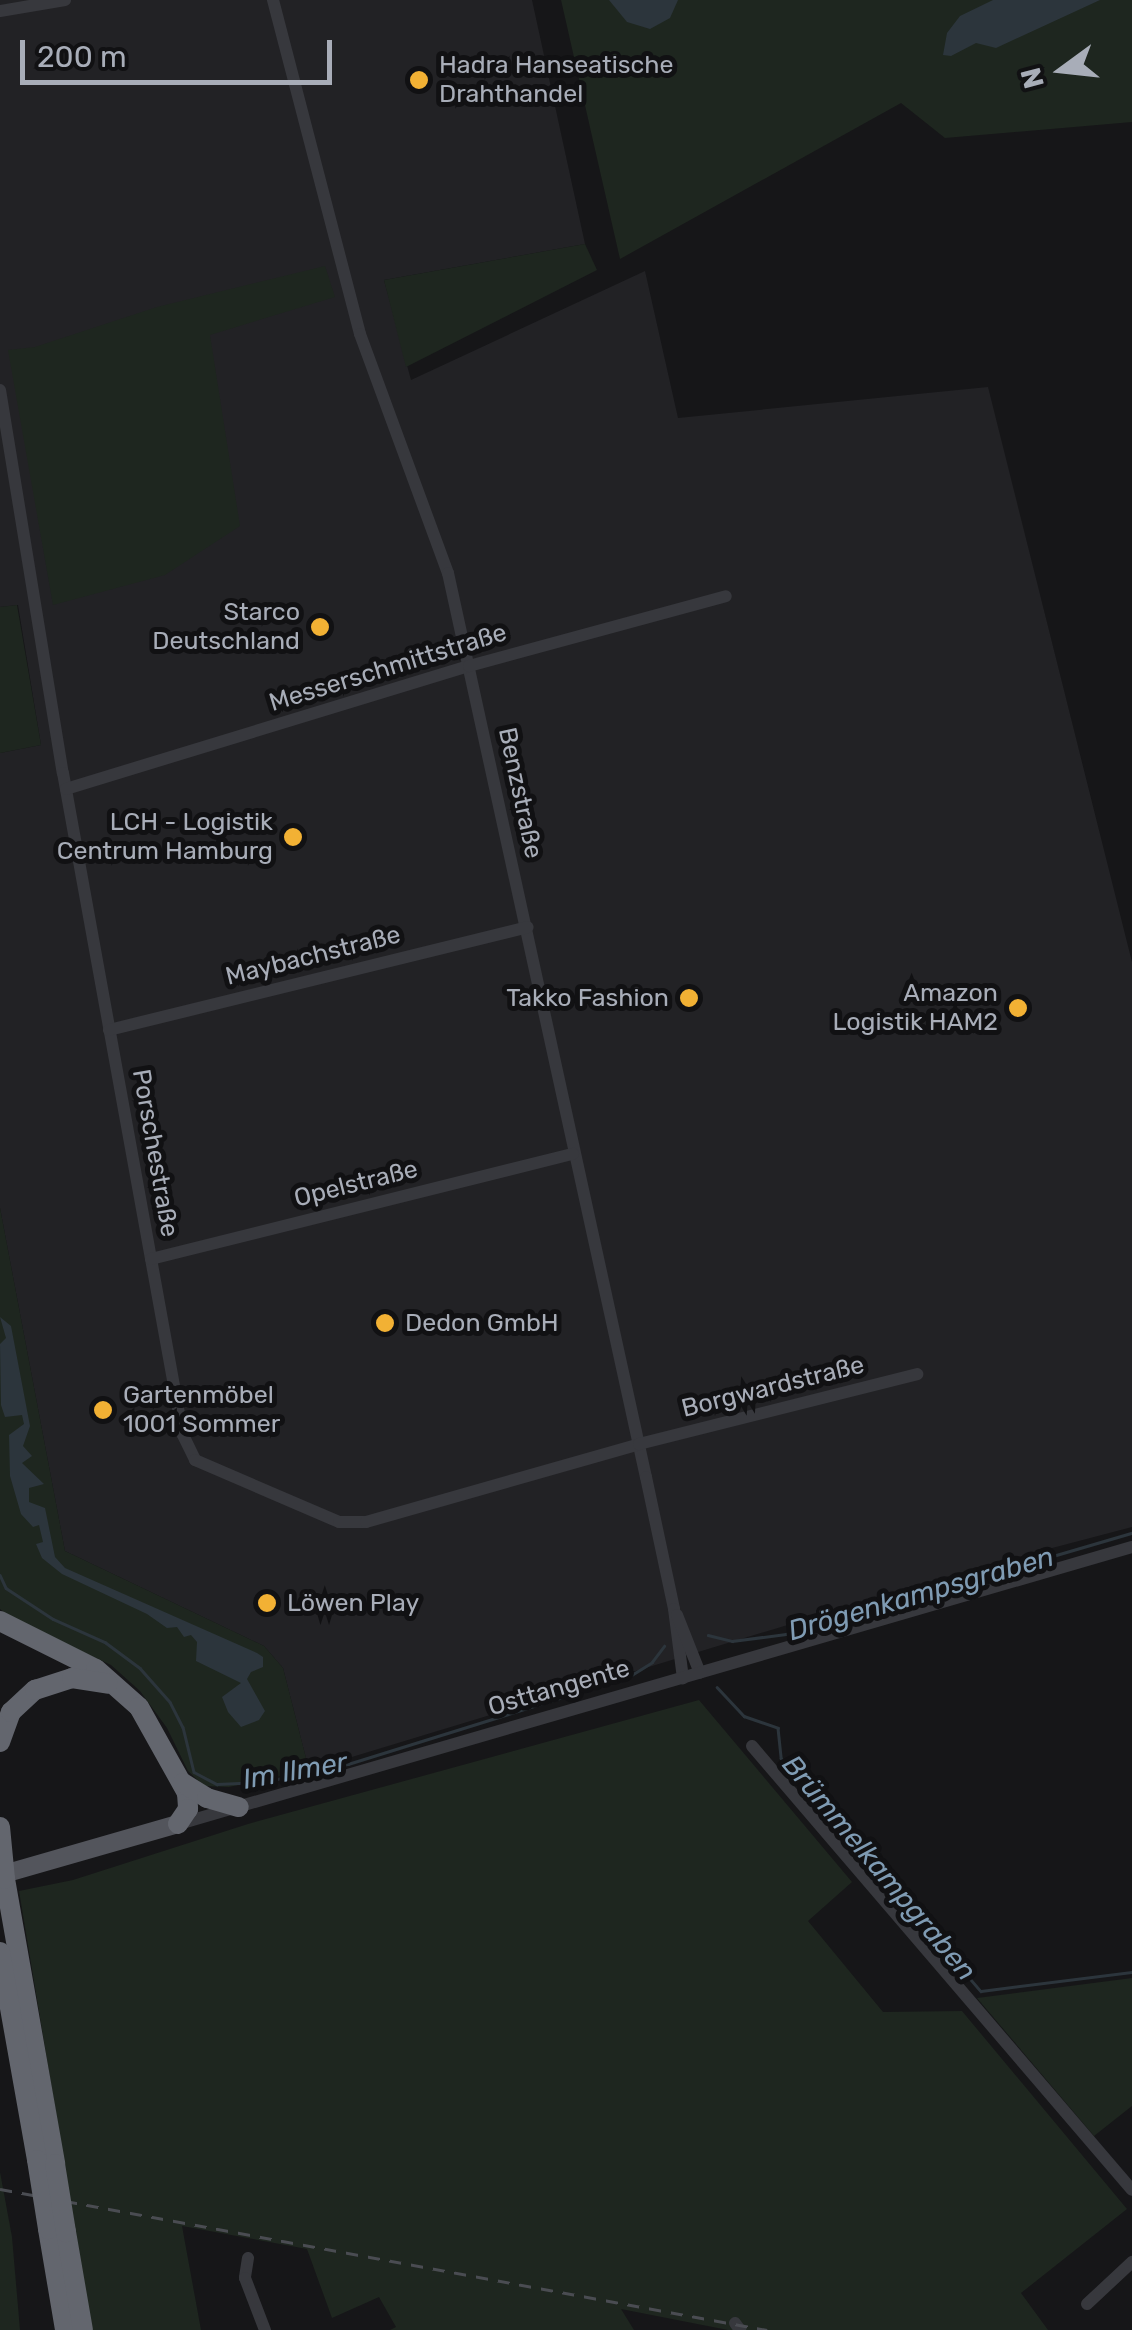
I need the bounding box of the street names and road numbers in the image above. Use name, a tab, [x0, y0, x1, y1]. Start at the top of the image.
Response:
street label: Messerschmittstraße	[266, 618, 510, 718]
street label: Benzstraße	[492, 725, 548, 861]
street label: Maybachstraße	[222, 920, 404, 992]
street label: Porschestraße	[125, 1067, 185, 1239]
street label: Opelstraße	[291, 1154, 421, 1214]
street label: Borgwardstraße	[679, 1350, 867, 1424]
street label: Osttangente	[485, 1653, 633, 1723]

